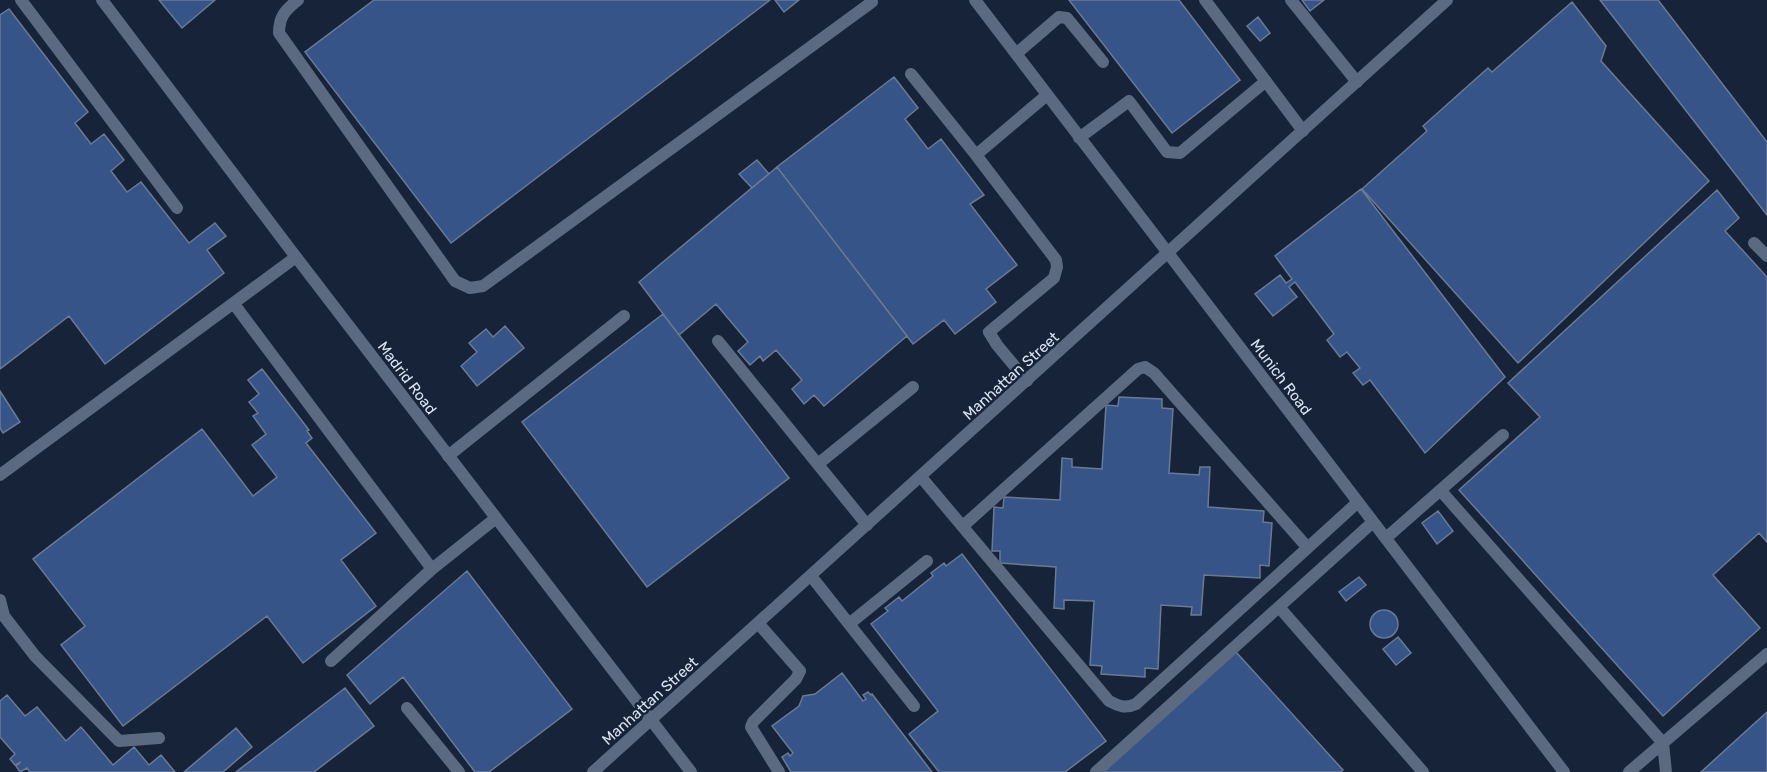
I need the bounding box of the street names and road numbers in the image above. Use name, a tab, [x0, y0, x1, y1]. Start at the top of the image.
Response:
street label: Manhattan Street	[959, 328, 1063, 424]
street label: Munich Road	[1247, 336, 1315, 418]
street label: Madrid Road	[374, 338, 440, 418]
street label: Manhattan Street	[598, 653, 702, 749]

